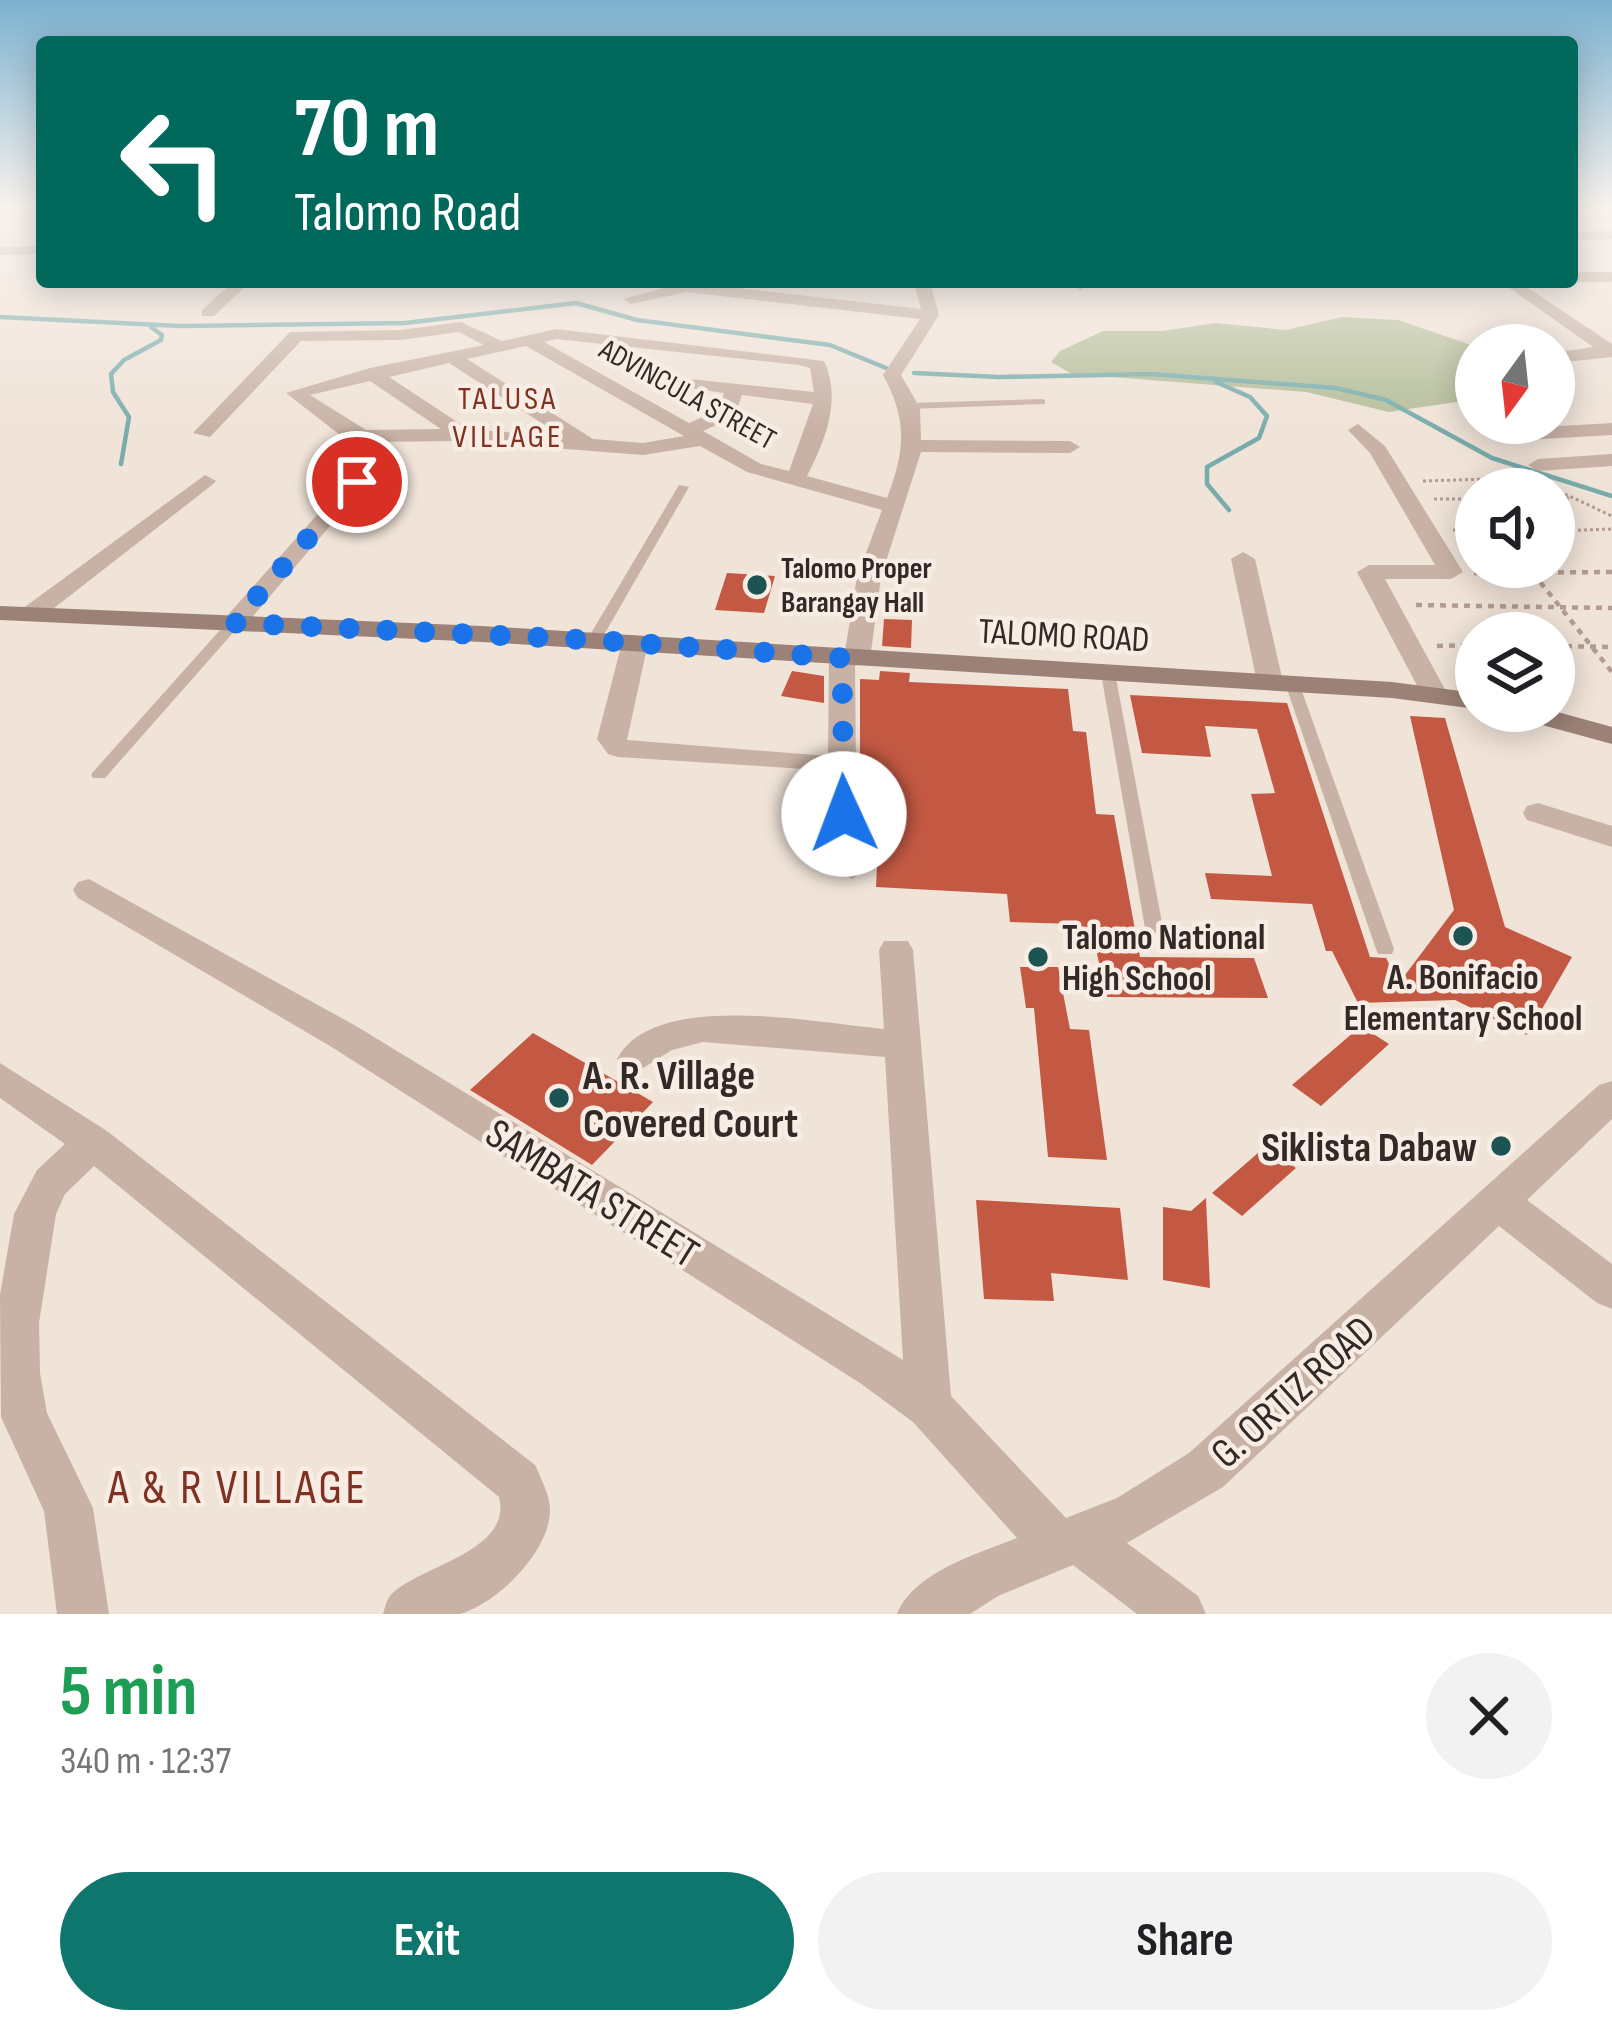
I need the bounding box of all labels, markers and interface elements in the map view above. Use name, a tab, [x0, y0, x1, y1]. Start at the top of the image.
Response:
text: 70 m	[294, 79, 439, 180]
icon: left	[96, 84, 252, 240]
text: Talomo Road	[294, 181, 521, 246]
north arrow	[1455, 324, 1575, 444]
map controls	[1455, 324, 1575, 732]
street label: ADVINCULA STREET	[592, 331, 782, 458]
district label: TALUSA VILLAGE	[452, 379, 564, 457]
pin	[306, 431, 408, 533]
icon: arrive	[324, 449, 390, 515]
button: sound	[1455, 468, 1575, 588]
place label: Talomo Proper Barangay Hall	[781, 551, 932, 621]
marker: Talomo Proper Barangay Hall	[744, 572, 770, 598]
street label: TALOMO ROAD	[977, 611, 1150, 662]
button: layers	[1455, 612, 1575, 732]
position arrow	[781, 751, 907, 877]
place label: Talomo National High School	[1062, 917, 1265, 1001]
marker: A. Bonifacio Elementary School	[1450, 923, 1476, 949]
marker: Talomo National High School	[1025, 944, 1051, 970]
place label: A. Bonifacio Elementary School	[1344, 957, 1582, 1041]
place label: A. R. Village Covered Court	[582, 1051, 798, 1150]
marker: A. R. Village Covered Court	[546, 1085, 572, 1111]
street label: SAMBATA STREET	[476, 1108, 708, 1280]
place label: Siklista Dabaw	[1261, 1123, 1477, 1174]
marker: Siklista Dabaw	[1488, 1133, 1514, 1159]
street label: G. ORTIZ ROAD	[1201, 1306, 1386, 1480]
district label: A & R VILLAGE	[107, 1460, 368, 1517]
text: 5 min	[60, 1649, 197, 1736]
button: close	[1426, 1653, 1552, 1779]
text: 340 m · 12:37	[60, 1738, 231, 1785]
button: Exit	[60, 1872, 794, 2010]
button: Share	[818, 1872, 1552, 2010]

